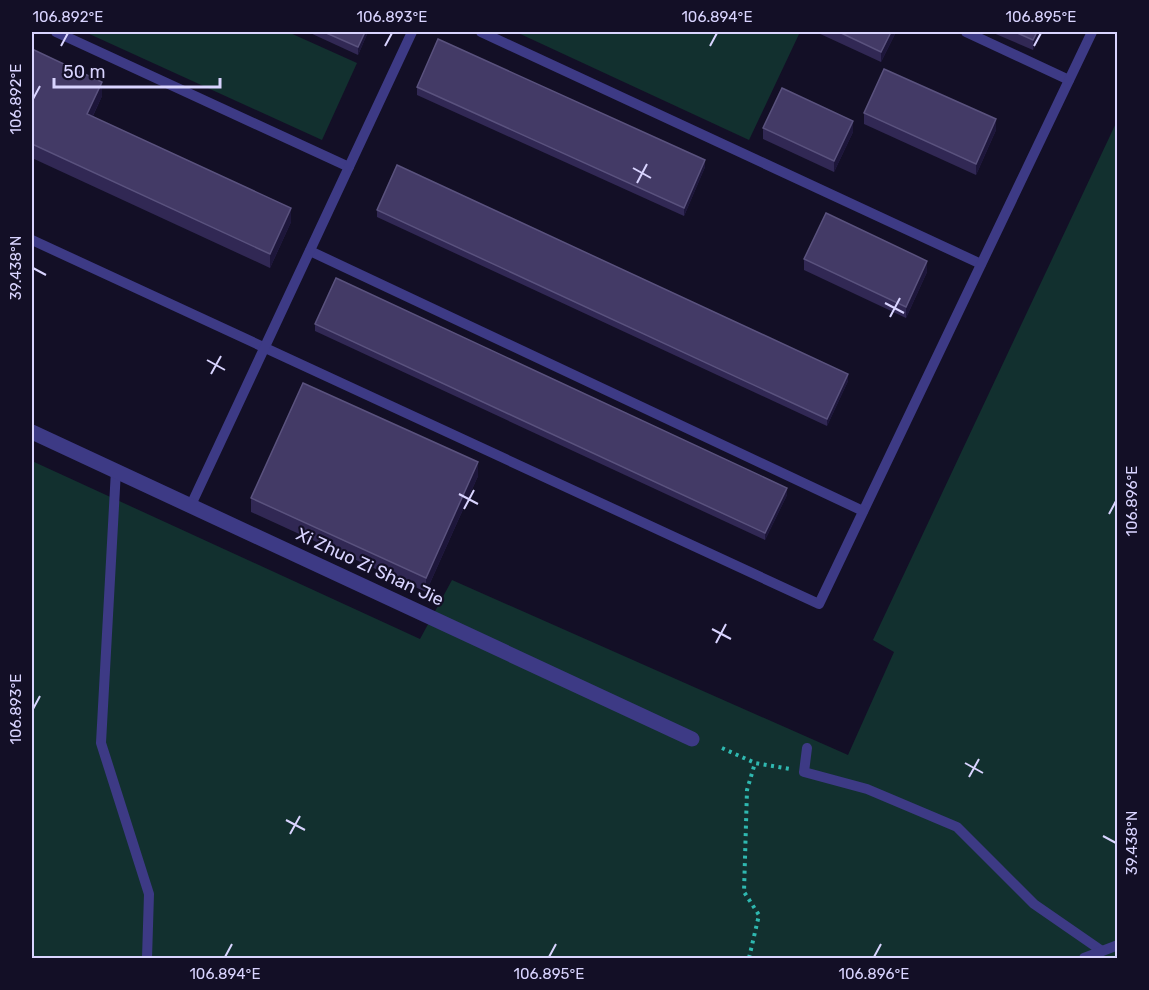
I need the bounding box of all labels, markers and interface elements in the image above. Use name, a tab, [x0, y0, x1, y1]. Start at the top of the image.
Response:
text: 106.892°E	[33, 8, 103, 26]
text: 106.893°E	[357, 8, 427, 26]
text: 106.894°E	[681, 8, 753, 26]
text: 106.895°E	[1006, 8, 1076, 26]
scale bar	[54, 51, 220, 89]
text: 50 m	[63, 61, 106, 83]
text: 106.892°E	[7, 64, 25, 134]
text: 39.438°N	[7, 236, 25, 300]
text: 106.896°E	[1123, 466, 1141, 536]
street label: Xi Zhuo Zi Shan Jie	[293, 523, 447, 611]
text: 106.893°E	[7, 674, 25, 744]
text: 39.438°N	[1123, 811, 1141, 875]
text: 106.894°E	[189, 965, 261, 983]
text: 106.895°E	[514, 965, 584, 983]
text: 106.896°E	[839, 965, 909, 983]

